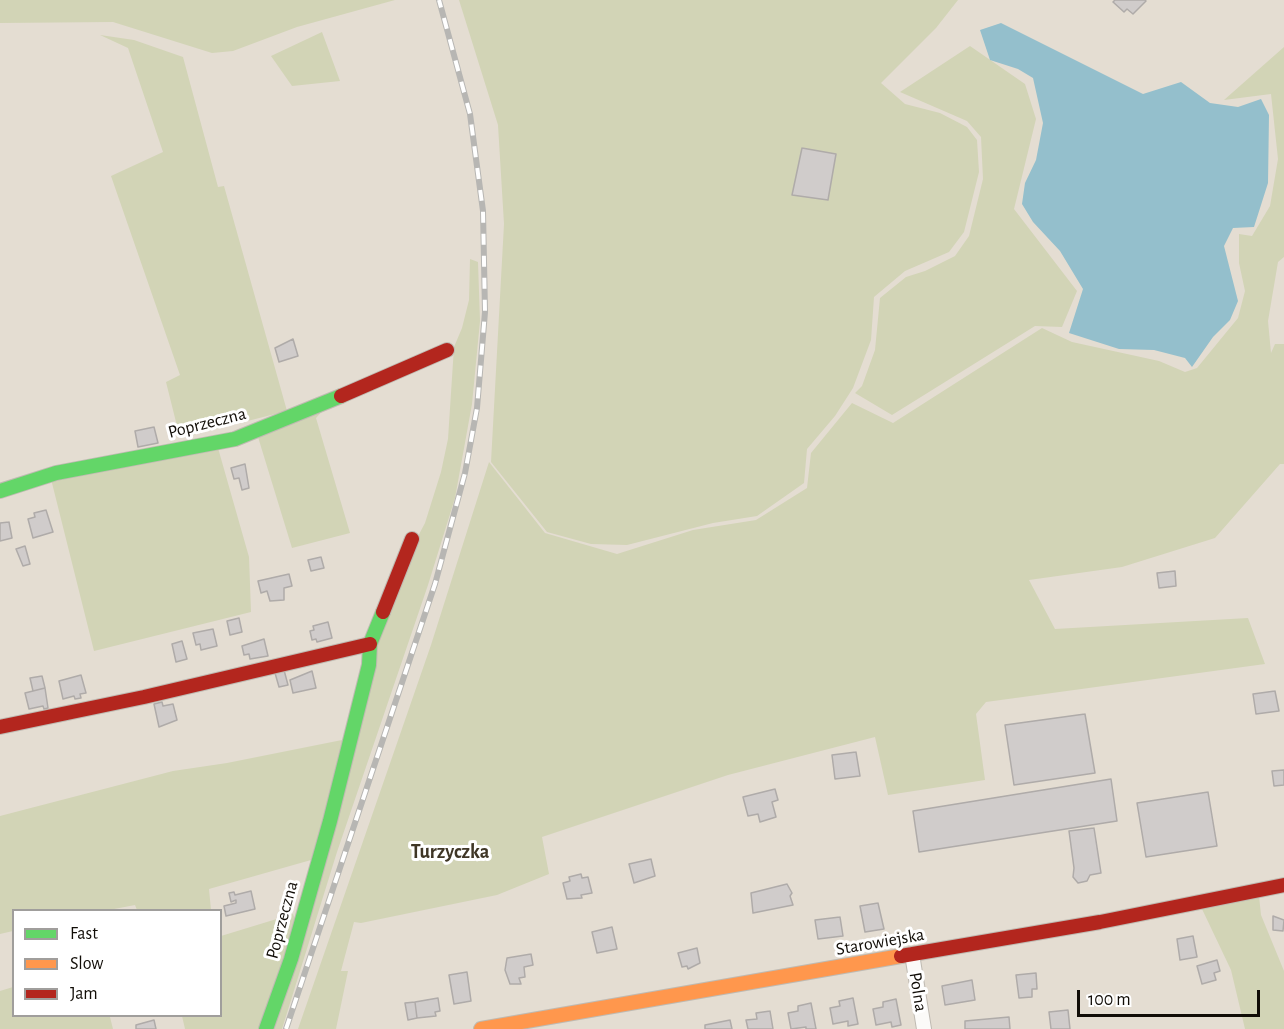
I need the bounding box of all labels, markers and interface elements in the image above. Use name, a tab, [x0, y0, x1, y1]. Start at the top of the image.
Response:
street label: Poprzeczna	[166, 403, 248, 443]
district label: Turzyczka	[411, 840, 489, 864]
street label: Poprzeczna	[261, 879, 303, 961]
legend	[12, 909, 222, 1017]
street label: Starowiejska	[834, 924, 926, 960]
text: Fast	[70, 925, 98, 943]
text: Slow	[70, 955, 103, 973]
street label: Polna	[904, 971, 932, 1013]
scale bar	[1080, 978, 1263, 1016]
text: Jam	[70, 985, 98, 1003]
text: 100 m	[1088, 991, 1131, 1009]

